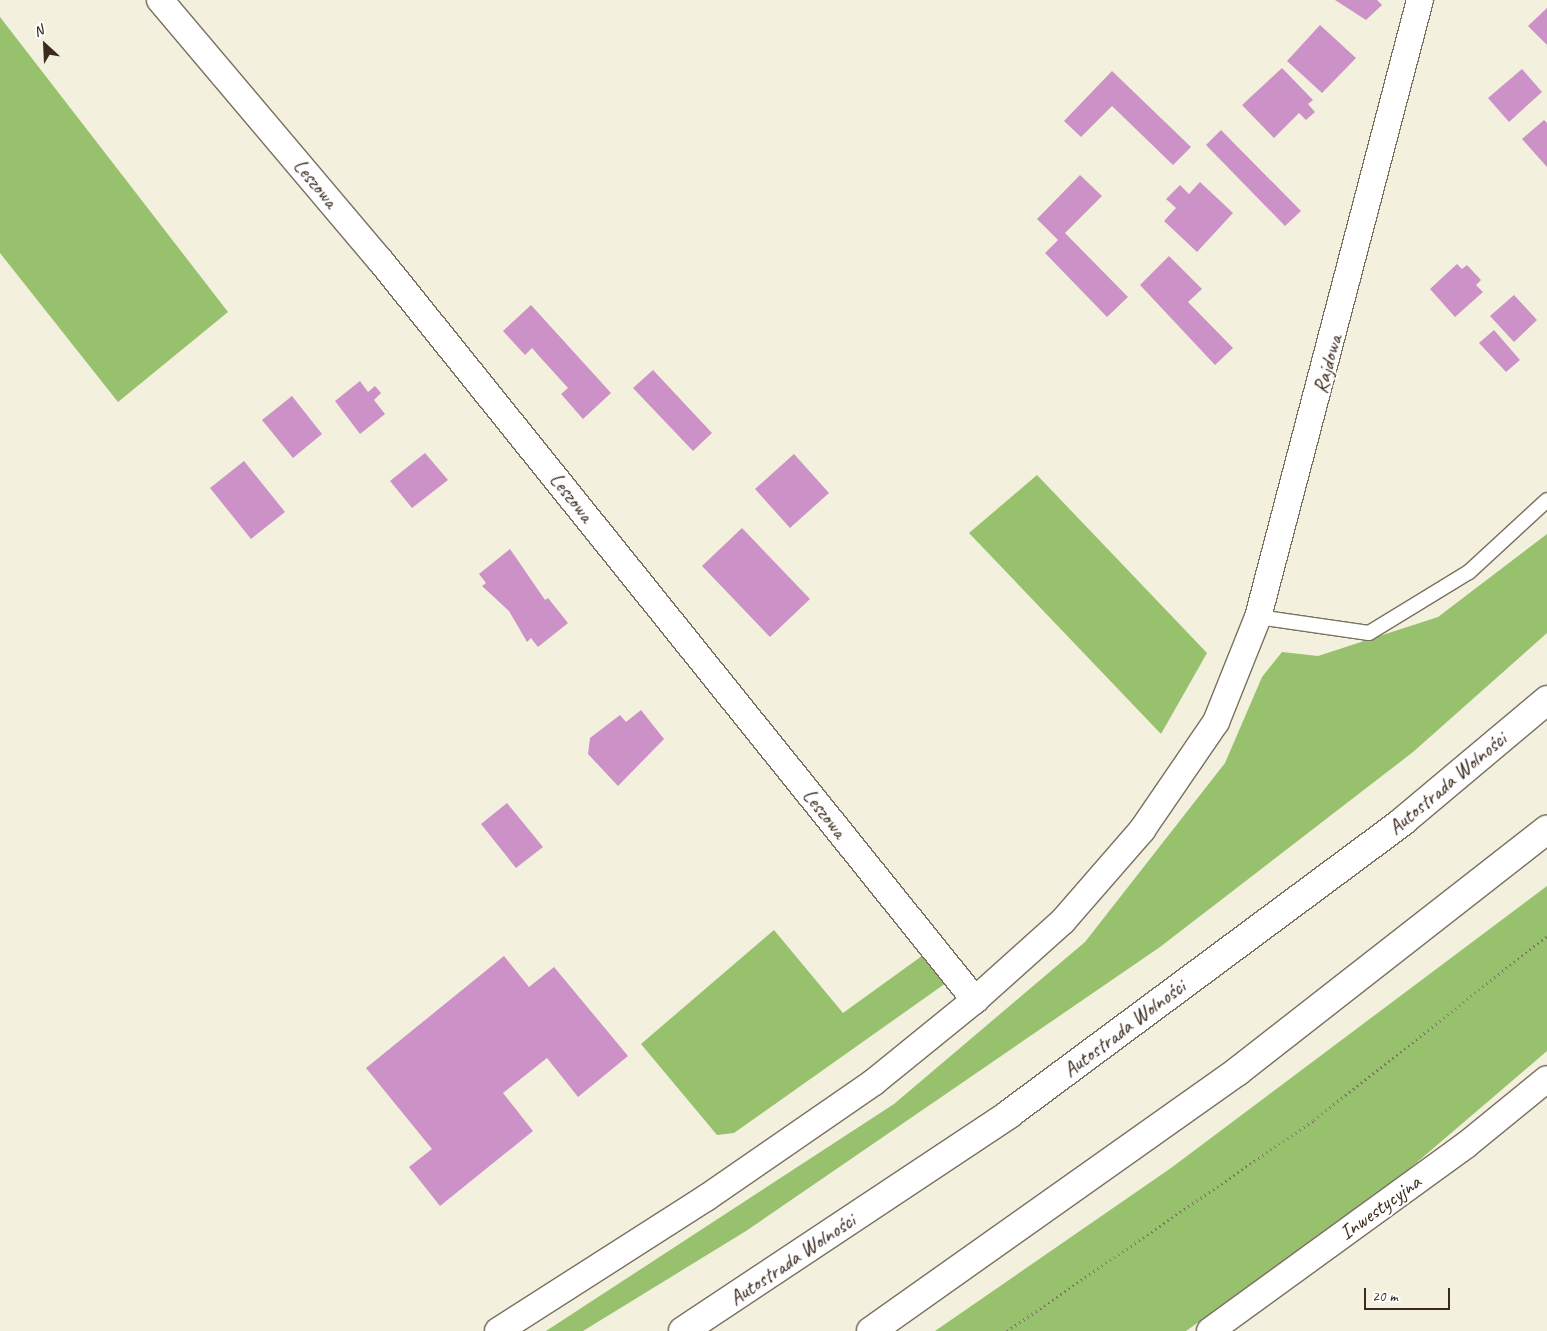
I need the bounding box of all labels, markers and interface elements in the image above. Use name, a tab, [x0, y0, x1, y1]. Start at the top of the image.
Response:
north arrow	[20, 20, 70, 70]
text: N	[31, 21, 46, 40]
street label: Leszowa	[288, 153, 344, 213]
street label: Rajdowa	[1307, 332, 1347, 396]
street label: Leszowa	[544, 467, 600, 527]
street label: Autostrada Wolności	[1383, 726, 1511, 840]
street label: Leszowa	[797, 783, 853, 843]
street label: Autostrada Wolności	[1058, 974, 1190, 1082]
street label: Inwestycyjna	[1334, 1169, 1426, 1245]
street label: Autostrada Wolności	[724, 1208, 860, 1310]
scale bar	[1367, 1278, 1453, 1310]
text: 20 m	[1372, 1287, 1398, 1306]

